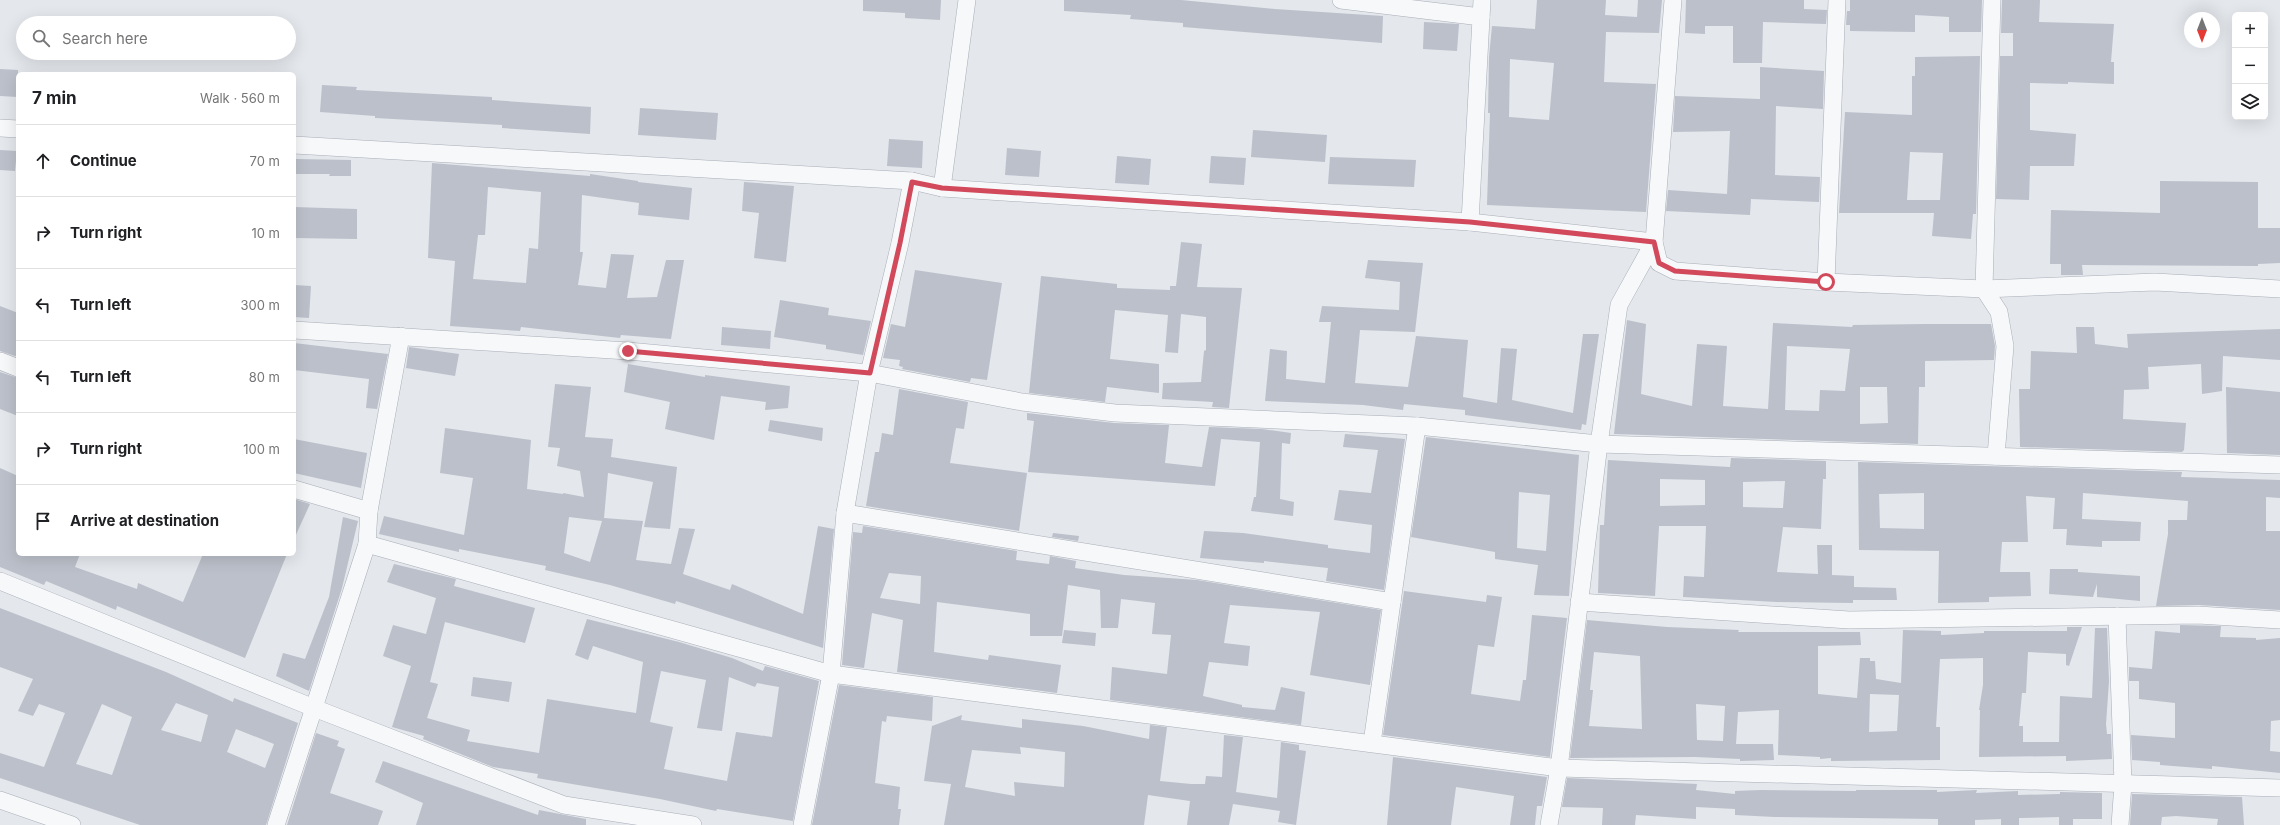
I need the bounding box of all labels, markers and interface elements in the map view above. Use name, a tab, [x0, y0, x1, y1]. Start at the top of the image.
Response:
north arrow	[2184, 12, 2220, 48]
map controls	[2232, 12, 2268, 120]
button: +	[2232, 12, 2268, 48]
search box	[16, 16, 296, 60]
icon: search	[30, 27, 52, 49]
text: Search here	[62, 29, 148, 48]
button: −	[2232, 48, 2268, 84]
button: layers	[2232, 84, 2268, 120]
text: 7 min	[32, 88, 77, 108]
text: Walk · 560 m	[200, 90, 280, 106]
icon: ahead	[32, 150, 54, 172]
text: Continue	[70, 151, 137, 170]
text: 70 m	[250, 153, 280, 169]
icon: right	[32, 222, 54, 244]
text: Turn right	[70, 223, 142, 242]
text: 10 m	[251, 225, 280, 241]
route start	[1817, 273, 1835, 291]
icon: left	[32, 294, 54, 316]
text: Turn left	[70, 295, 131, 314]
text: 300 m	[241, 297, 280, 313]
route end	[619, 342, 637, 360]
icon: left	[32, 366, 54, 388]
text: Turn left	[70, 367, 131, 386]
text: 80 m	[249, 369, 280, 385]
icon: right	[32, 438, 54, 460]
text: Turn right	[70, 439, 142, 458]
text: 100 m	[243, 441, 280, 457]
icon: arrive	[32, 510, 54, 532]
text: Arrive at destination	[70, 511, 219, 530]

